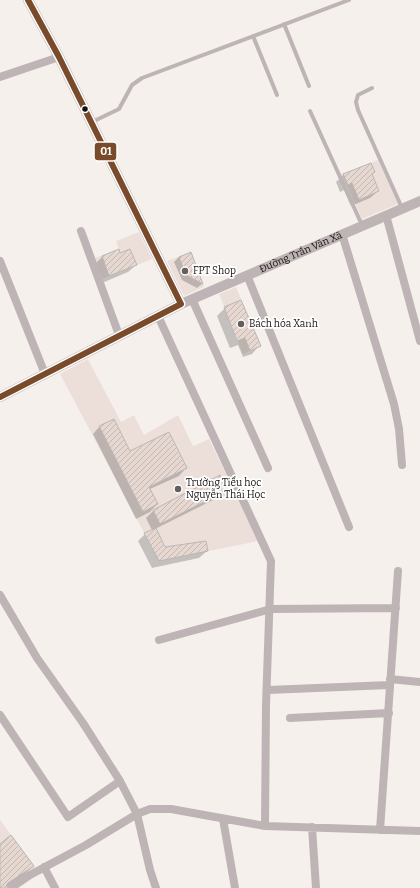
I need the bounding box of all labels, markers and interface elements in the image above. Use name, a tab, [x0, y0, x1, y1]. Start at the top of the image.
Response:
unlabelled marker	[80, 104, 90, 114]
line badge: 01	[94, 142, 117, 161]
text: 01	[100, 145, 112, 158]
street label: Đường Trần Văn Xã	[258, 229, 344, 275]
place label: FPT Shop	[193, 265, 236, 277]
marker: FPT Shop	[180, 266, 190, 276]
place label: Bách hóa Xanh	[249, 318, 319, 330]
marker: Bách hóa Xanh	[236, 319, 246, 329]
place label: Trường Tiểu học Nguyễn Thái Học	[186, 476, 265, 501]
marker: Trường Tiểu học Nguyễn Thái Học	[173, 484, 183, 494]

